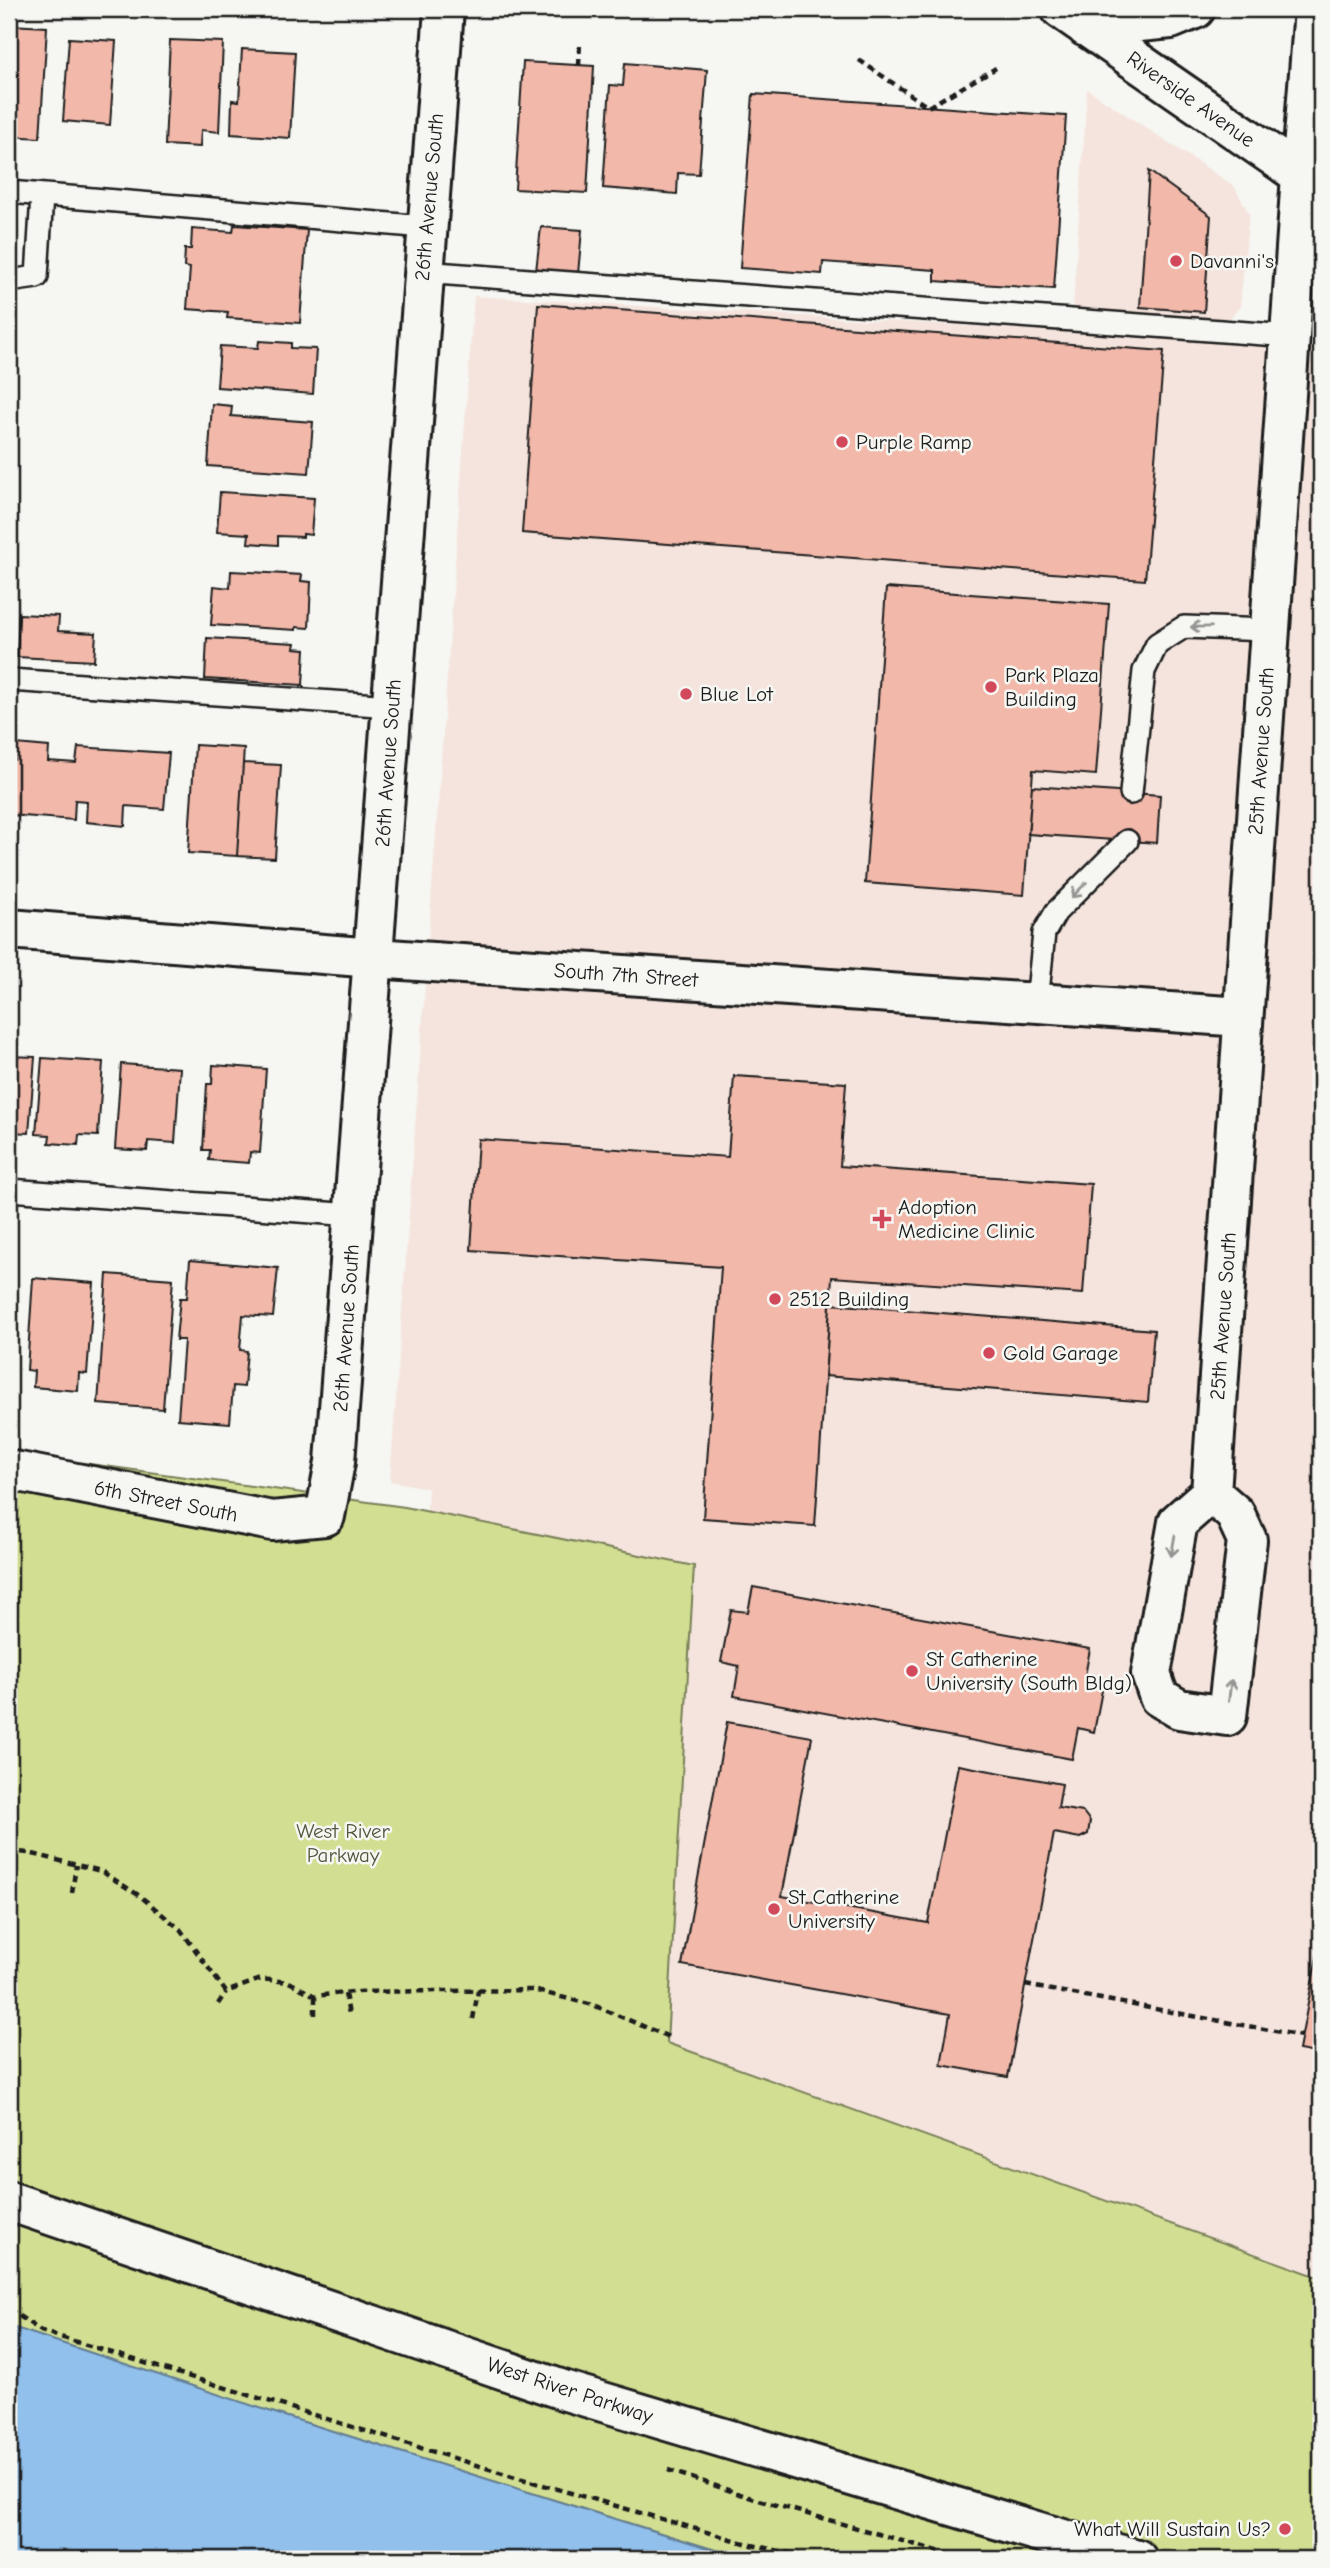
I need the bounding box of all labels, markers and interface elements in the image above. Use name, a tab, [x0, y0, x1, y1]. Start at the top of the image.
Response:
street label: Riverside Avenue	[1122, 46, 1260, 152]
street label: 26th Avenue South	[410, 112, 448, 282]
place label: Davanni's	[1190, 249, 1274, 273]
marker: Davanni's	[1168, 253, 1184, 269]
place label: Purple Ramp	[856, 430, 972, 454]
marker: Purple Ramp	[834, 434, 850, 450]
one-way arrow	[1189, 620, 1212, 634]
place label: Park Plaza Building	[1005, 663, 1099, 711]
street label: 25th Avenue South	[1243, 666, 1279, 836]
street label: 26th Avenue South	[370, 678, 406, 848]
marker: Park Plaza Building	[983, 679, 999, 695]
place label: Blue Lot	[700, 682, 774, 706]
marker: Blue Lot	[678, 686, 694, 702]
one-way arrow	[1070, 881, 1087, 898]
street label: South 7th Street	[553, 958, 700, 992]
place label: Adoption Medicine Clinic	[898, 1195, 1035, 1243]
marker: Adoption Medicine Clinic	[872, 1209, 892, 1229]
street label: 25th Avenue South	[1205, 1231, 1241, 1401]
street label: 26th Avenue South	[328, 1243, 364, 1413]
place label: 2512 Building	[789, 1287, 909, 1311]
marker: 2512 Building	[767, 1291, 783, 1307]
place label: Gold Garage	[1003, 1341, 1118, 1365]
marker: Gold Garage	[981, 1345, 997, 1361]
street label: 6th Street South	[92, 1475, 240, 1527]
one-way arrow	[1166, 1534, 1180, 1557]
place label: St Catherine University (South Bldg)	[926, 1647, 1132, 1695]
marker: St Catherine University (South Bldg)	[904, 1663, 920, 1679]
one-way arrow	[1223, 1679, 1236, 1702]
park label: West River Parkway	[296, 1819, 390, 1867]
place label: St Catherine University	[788, 1885, 899, 1933]
marker: St Catherine University	[766, 1901, 782, 1917]
street label: West River Parkway	[484, 2352, 657, 2428]
place label: What Will Sustain Us?	[1074, 2517, 1271, 2541]
marker: What Will Sustain Us?	[1277, 2521, 1293, 2537]

